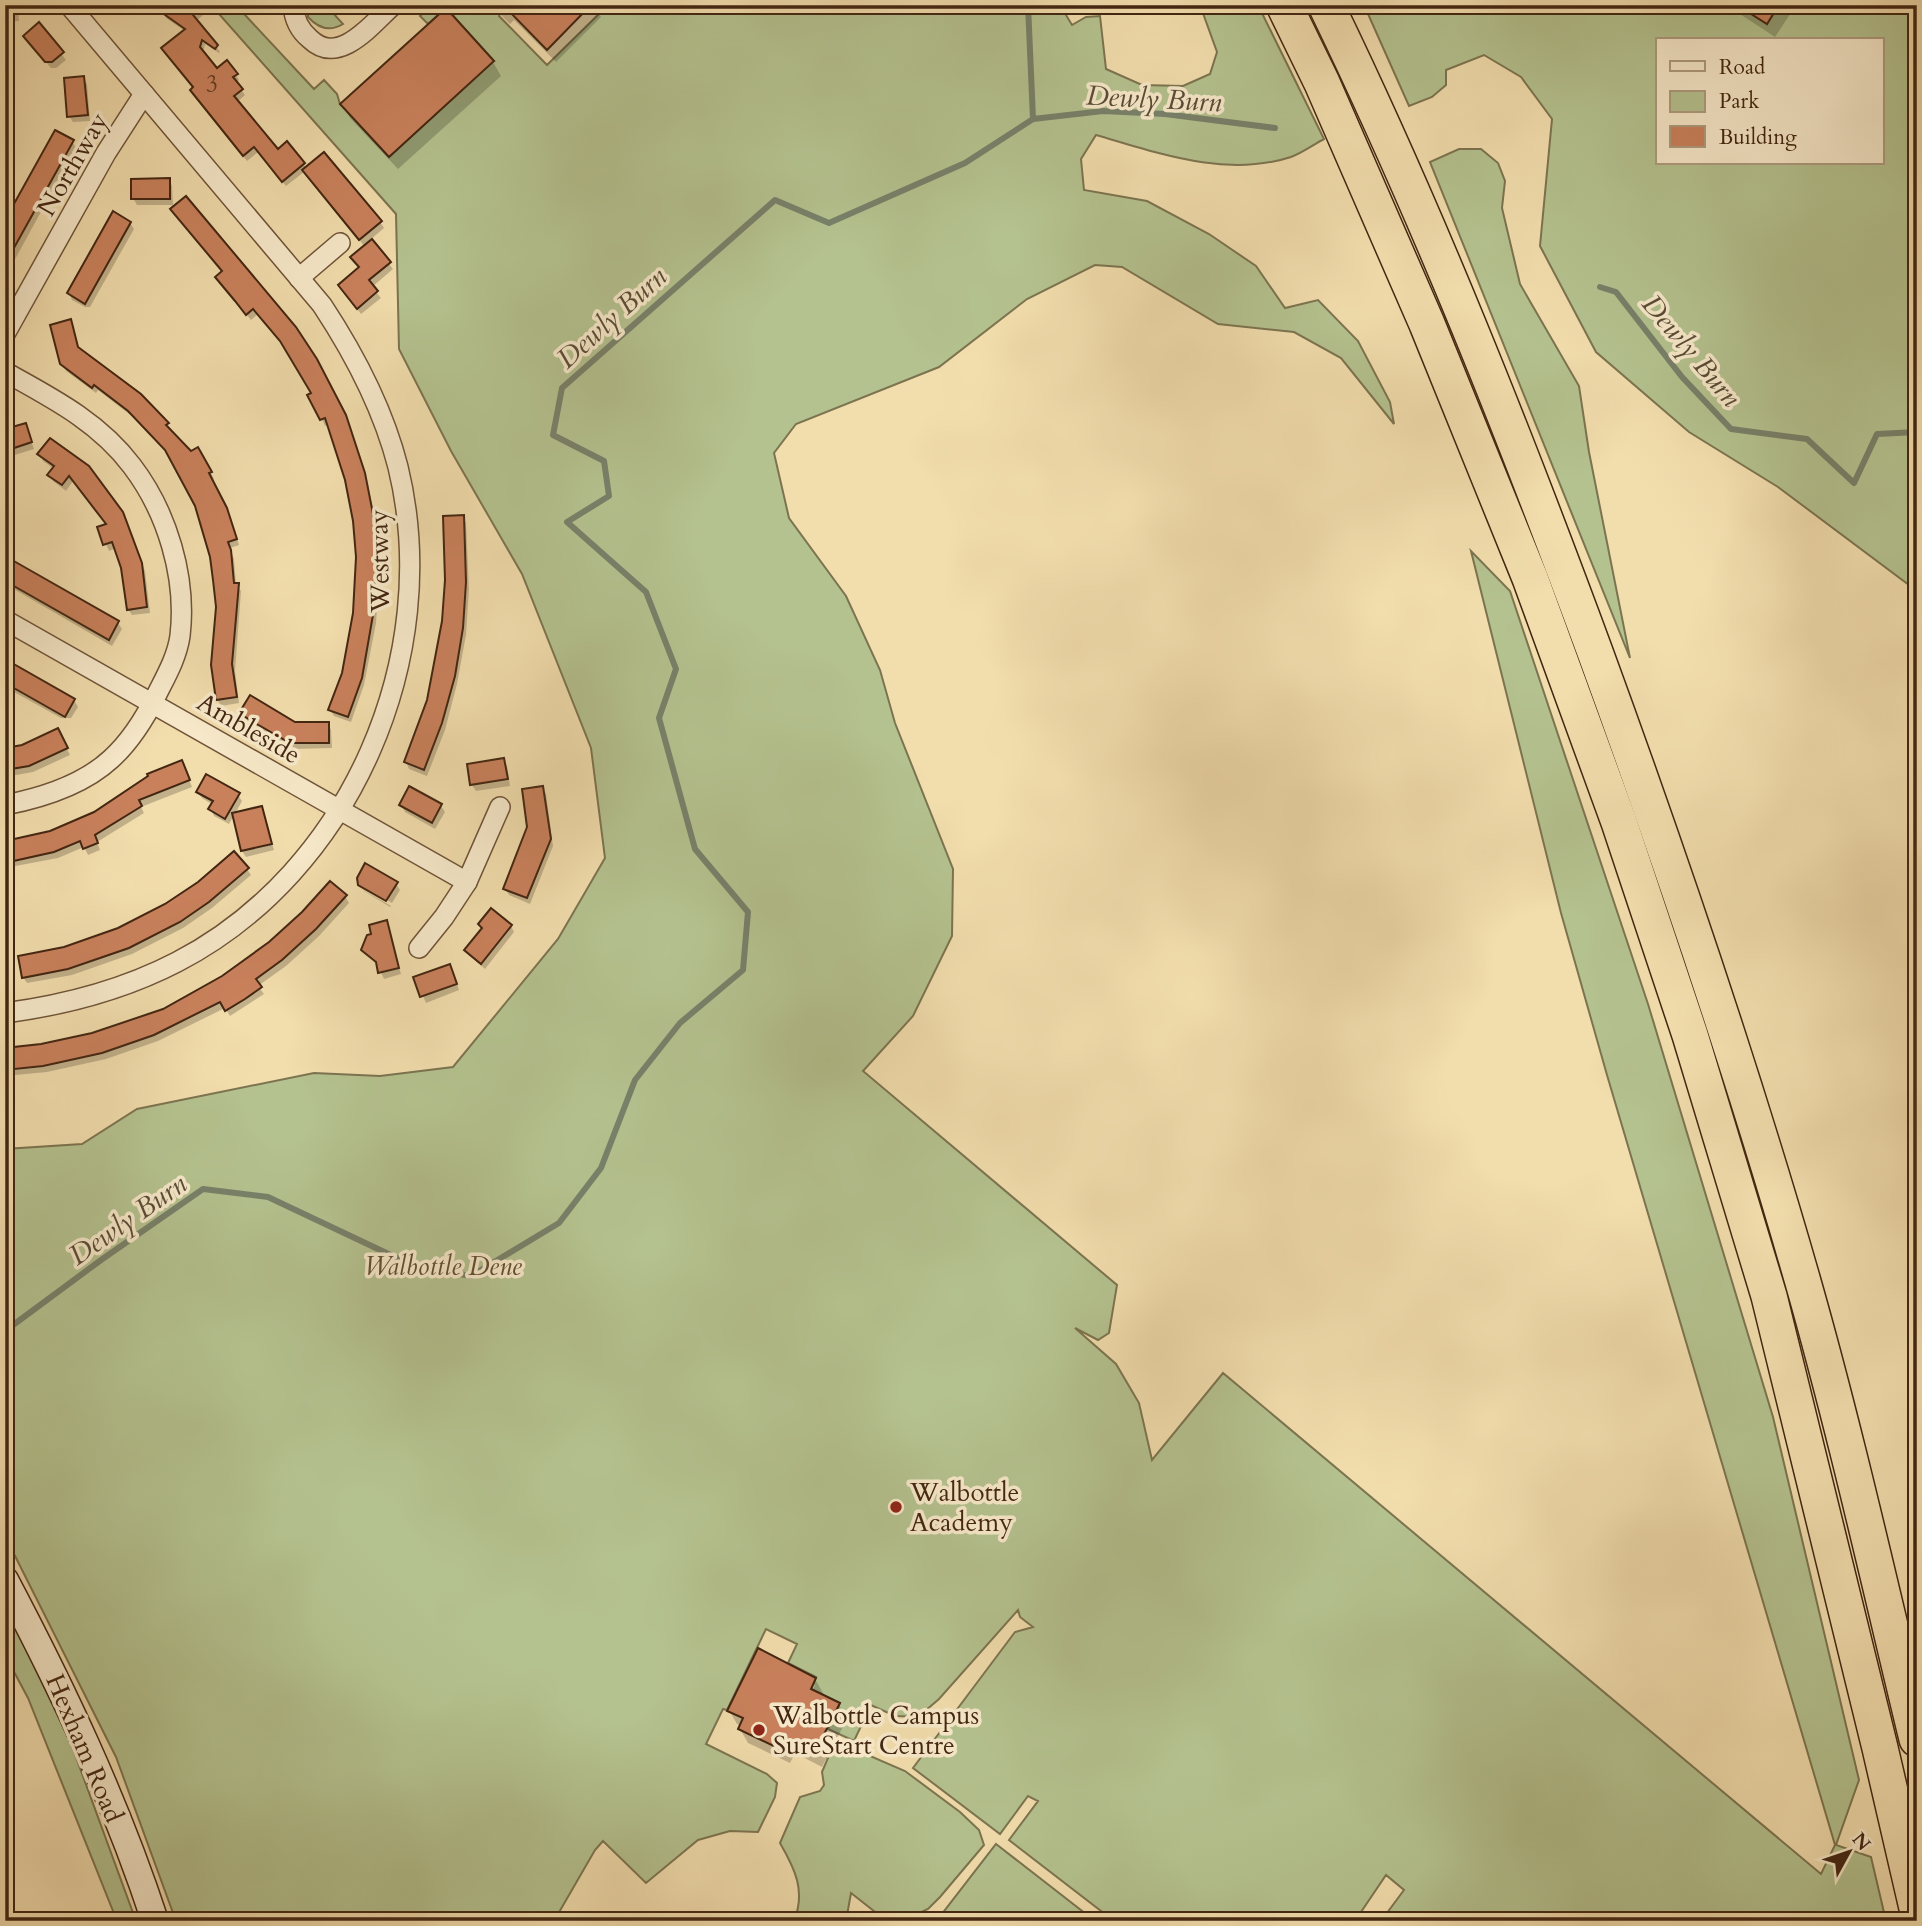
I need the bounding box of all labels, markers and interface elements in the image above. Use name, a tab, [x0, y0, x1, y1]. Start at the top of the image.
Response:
legend	[1656, 38, 1884, 164]
text: Road	[1719, 53, 1765, 82]
house number: 3	[206, 69, 218, 100]
water label: Dewly Burn	[1085, 76, 1223, 122]
text: Park	[1719, 87, 1760, 116]
street label: Northway	[29, 106, 116, 222]
text: Building	[1719, 123, 1797, 152]
water label: Dewly Burn	[549, 258, 675, 377]
water label: Dewly Burn	[1633, 286, 1750, 415]
street label: Westway	[361, 509, 398, 614]
street label: Ambleside	[190, 685, 307, 772]
water label: Dewly Burn	[61, 1165, 194, 1274]
park label: Walbottle Dene	[364, 1249, 523, 1284]
place label: Walbottle Academy	[909, 1475, 1019, 1540]
marker: Walbottle Academy	[888, 1499, 904, 1515]
street label: Hexham Road	[38, 1669, 132, 1828]
place label: Walbottle Campus SureStart Centre	[772, 1698, 979, 1763]
marker: Walbottle Campus SureStart Centre	[751, 1722, 767, 1738]
north arrow	[1814, 1818, 1884, 1888]
text: N	[1846, 1827, 1877, 1857]

